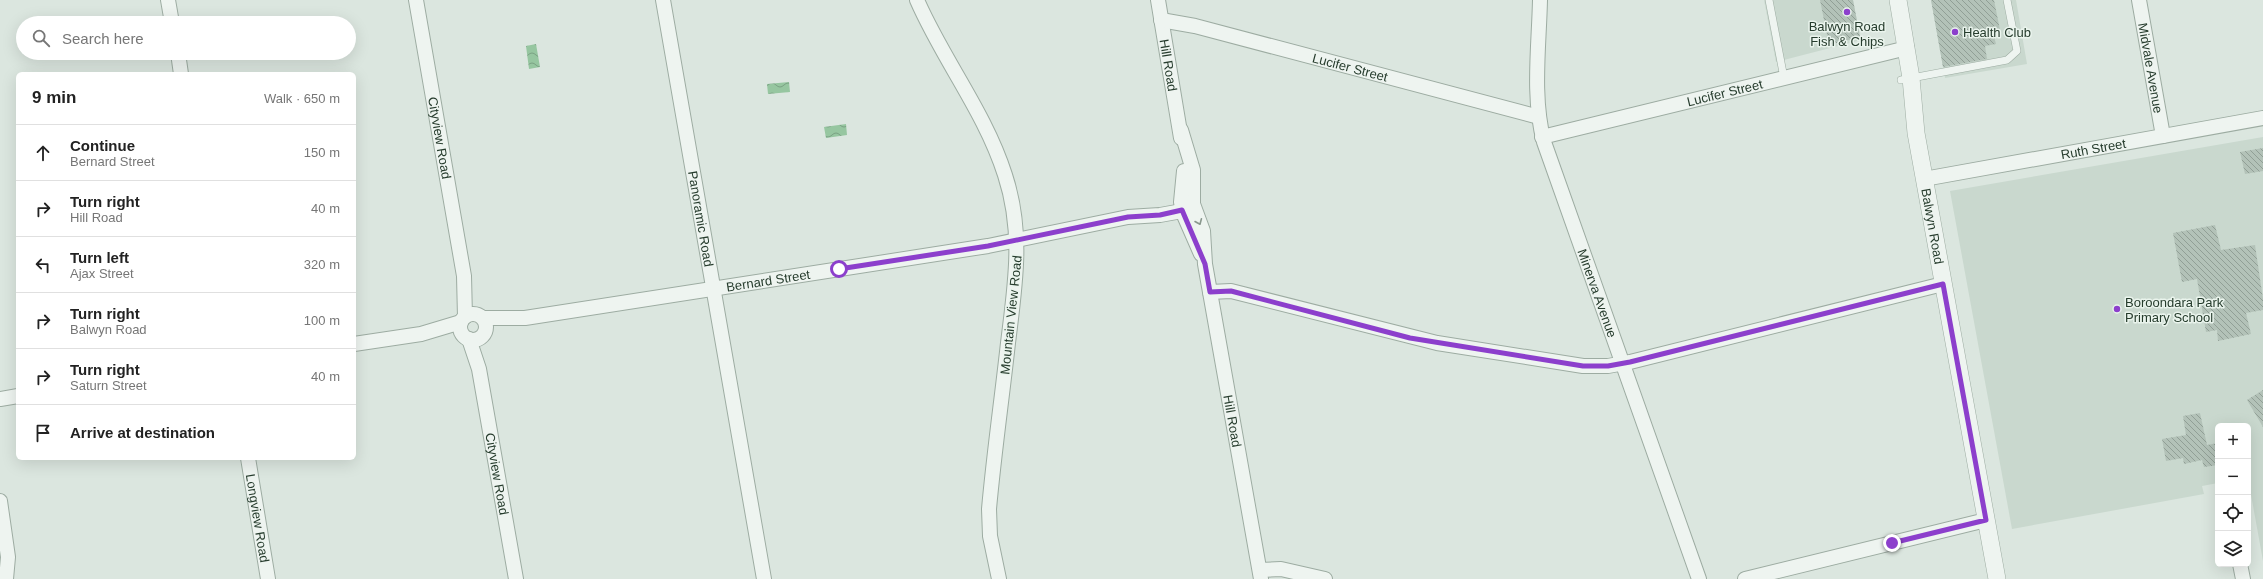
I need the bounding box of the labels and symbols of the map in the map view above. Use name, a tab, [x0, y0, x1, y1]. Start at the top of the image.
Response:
marker: Balwyn Road Fish & Chips	[1842, 7, 1852, 17]
place label: Balwyn Road Fish & Chips	[1809, 19, 1885, 49]
street label: Midvale Avenue	[2136, 22, 2166, 114]
place label: Health Club	[1963, 25, 2031, 40]
marker: Health Club	[1950, 27, 1960, 37]
street label: Hill Road	[1157, 38, 1181, 92]
street label: Lucifer Street	[1311, 50, 1390, 84]
street label: Lucifer Street	[1685, 76, 1764, 109]
street label: Cityview Road	[425, 96, 454, 180]
street label: Ruth Street	[2060, 135, 2127, 162]
street label: Panoramic Road	[685, 170, 717, 268]
street label: Balwyn Road	[1919, 187, 1947, 265]
one-way arrow	[1195, 218, 1203, 225]
street label: Minerva Avenue	[1575, 247, 1620, 340]
street label: Mountain View Road	[997, 255, 1025, 375]
route start	[830, 260, 848, 278]
street label: Bernard Street	[725, 266, 811, 294]
place label: Boroondara Park Primary School	[2125, 295, 2224, 325]
marker: Boroondara Park Primary School	[2112, 304, 2122, 314]
street label: Hill Road	[1221, 394, 1245, 448]
street label: Cityview Road	[483, 432, 512, 516]
street label: Longview Road	[243, 473, 273, 564]
route end	[1883, 534, 1901, 552]

